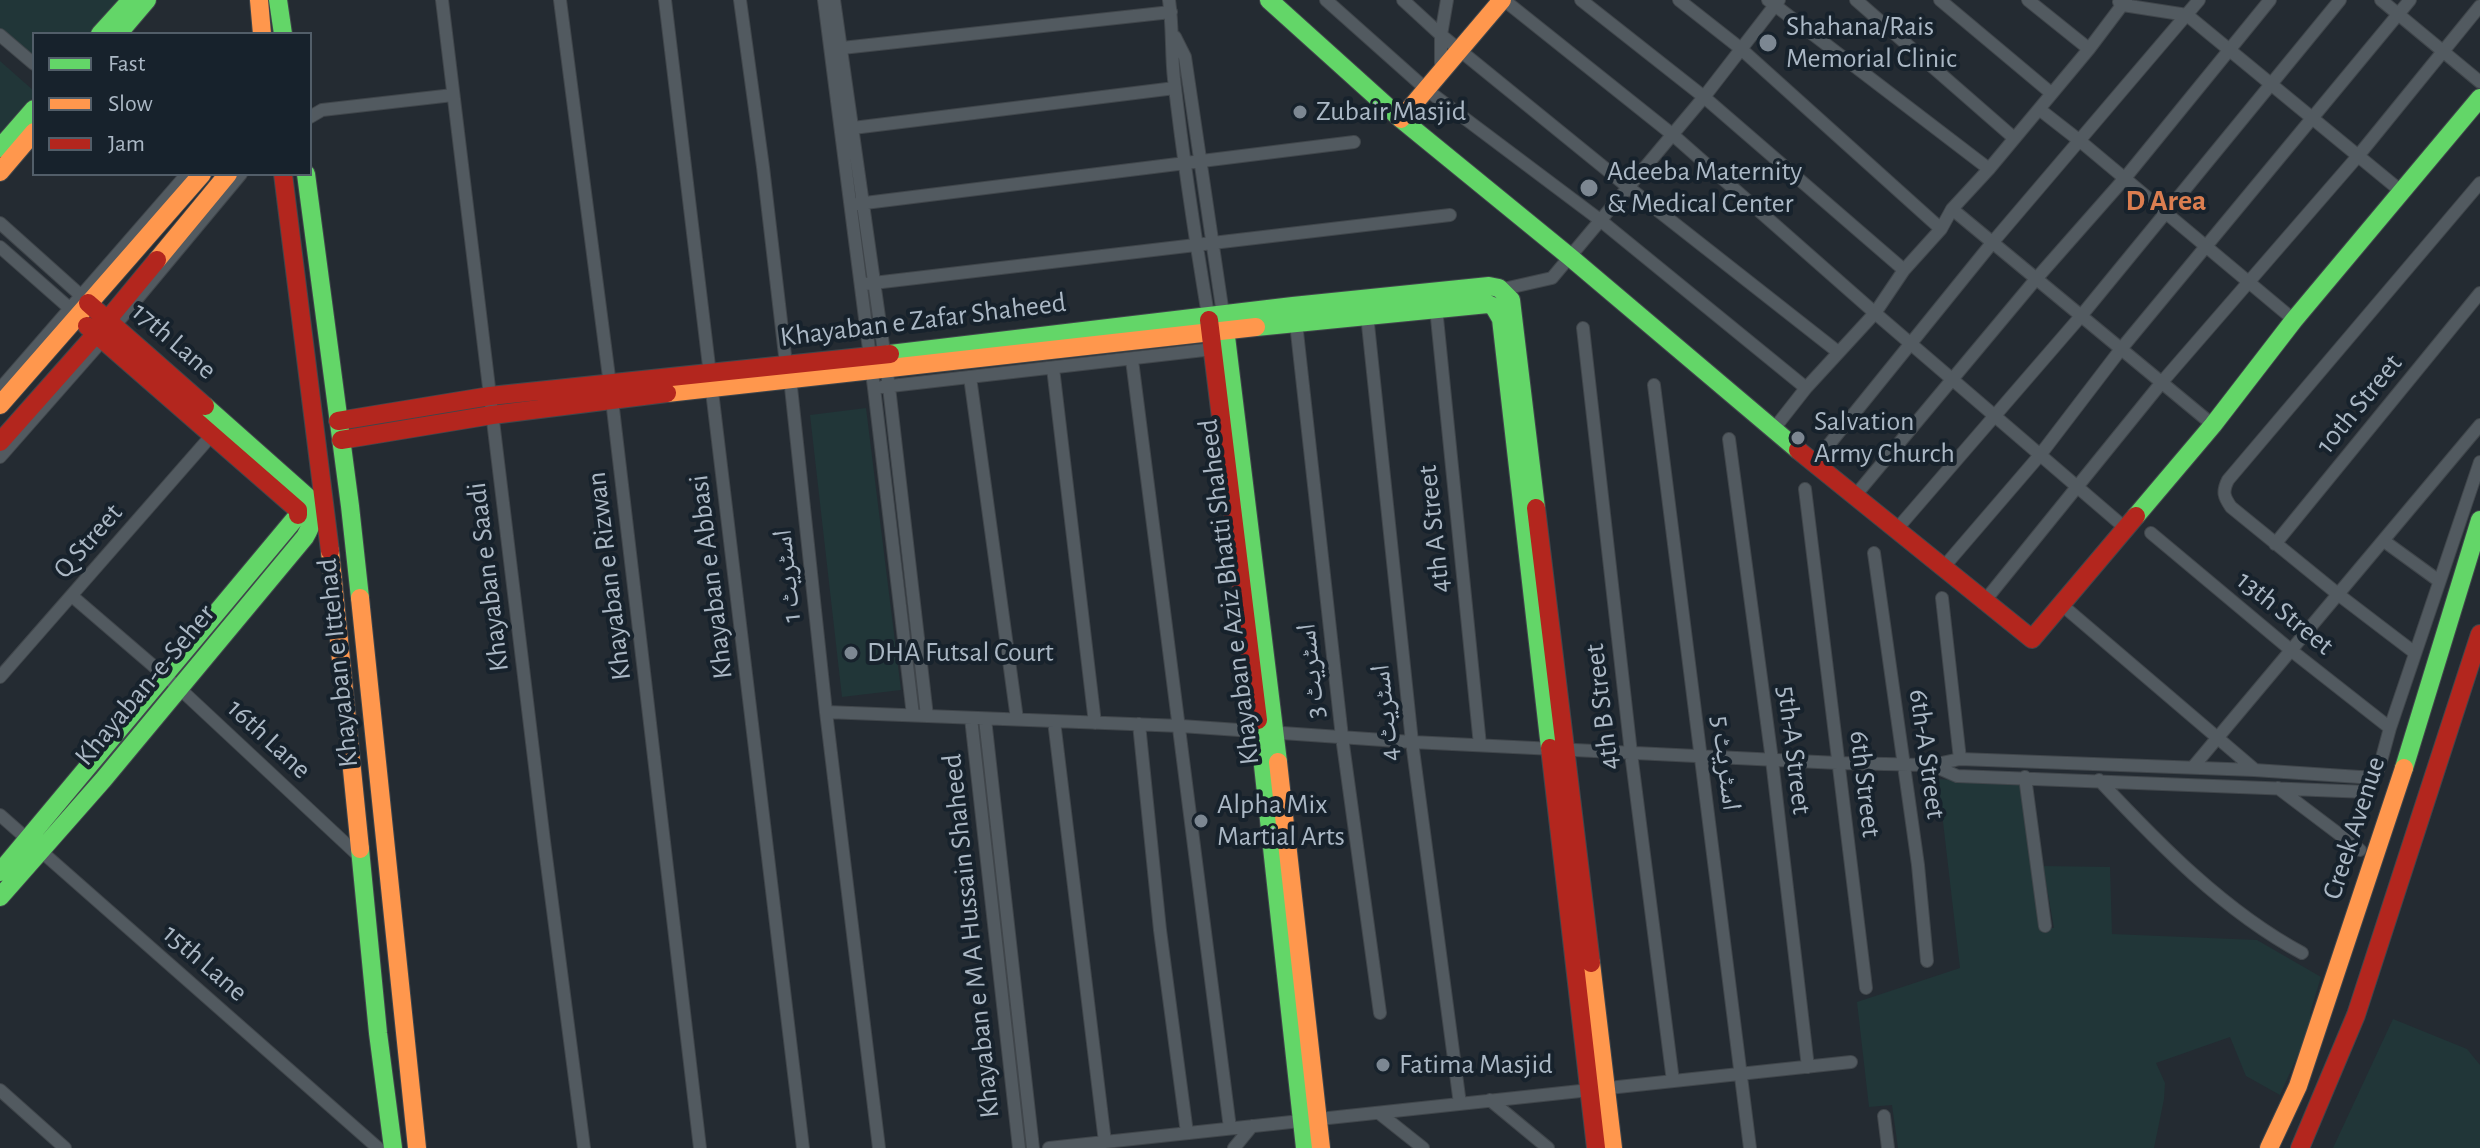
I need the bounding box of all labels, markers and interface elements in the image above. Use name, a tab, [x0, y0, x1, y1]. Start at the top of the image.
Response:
place label: Shahana/Rais Memorial Clinic	[1786, 10, 1957, 76]
legend	[32, 32, 312, 176]
marker: Shahana/Rais Memorial Clinic	[1757, 32, 1779, 54]
text: Fast	[108, 52, 145, 76]
text: Slow	[108, 92, 153, 116]
place label: Zubair Masjid	[1316, 95, 1466, 129]
marker: Zubair Masjid	[1291, 103, 1309, 121]
text: Jam	[108, 132, 145, 156]
place label: Adeeba Maternity & Medical Center	[1607, 155, 1802, 221]
marker: Adeeba Maternity & Medical Center	[1578, 177, 1600, 199]
district label: D Area	[2125, 183, 2207, 219]
street label: Khayaban e Zafar Shaheed	[778, 286, 1068, 354]
street label: 17th Lane	[125, 295, 223, 387]
street label: 10th Street	[2309, 347, 2409, 461]
place label: Salvation Army Church	[1814, 405, 1955, 471]
street label: Khayaban e Aziz Bhatti Shaheed	[1191, 417, 1267, 767]
marker: Salvation Army Church	[1789, 429, 1807, 447]
street label: 4th A Street	[1411, 463, 1457, 595]
street label: Khayaban e Rizwan	[580, 470, 638, 682]
street label: Khayaban e Abbasi	[682, 473, 740, 681]
street label: Khayaban e Saadi	[460, 481, 516, 673]
street label: Q Street	[46, 497, 130, 585]
street label: اسٹریٹ 1	[765, 528, 809, 624]
street label: Khayaban e Ittehad	[310, 557, 366, 769]
street label: 13th Street	[2230, 564, 2340, 662]
street label: Khayaban-e-Seher	[68, 597, 222, 773]
street label: اسٹریٹ 3	[1289, 622, 1333, 720]
place label: DHA Futsal Court	[867, 636, 1054, 670]
street label: 4th B Street	[1578, 642, 1626, 772]
marker: DHA Futsal Court	[842, 644, 860, 662]
street label: اسٹریٹ 4	[1363, 663, 1407, 763]
street label: 5th-A Street	[1769, 684, 1819, 816]
street label: 6th-A Street	[1901, 687, 1953, 821]
street label: 16th Lane	[220, 692, 318, 786]
street label: اسٹریٹ 5	[1704, 714, 1748, 812]
street label: 6th Street	[1842, 729, 1888, 839]
street label: Khayaban e M A Hussain Shaheed	[935, 752, 1007, 1120]
street label: Creek Avenue	[2315, 753, 2393, 903]
place label: Alpha Mix Martial Arts	[1217, 788, 1345, 854]
marker: Alpha Mix Martial Arts	[1192, 812, 1210, 830]
street label: 15th Lane	[156, 917, 254, 1009]
place label: Fatima Masjid	[1399, 1048, 1553, 1082]
marker: Fatima Masjid	[1374, 1056, 1392, 1074]

